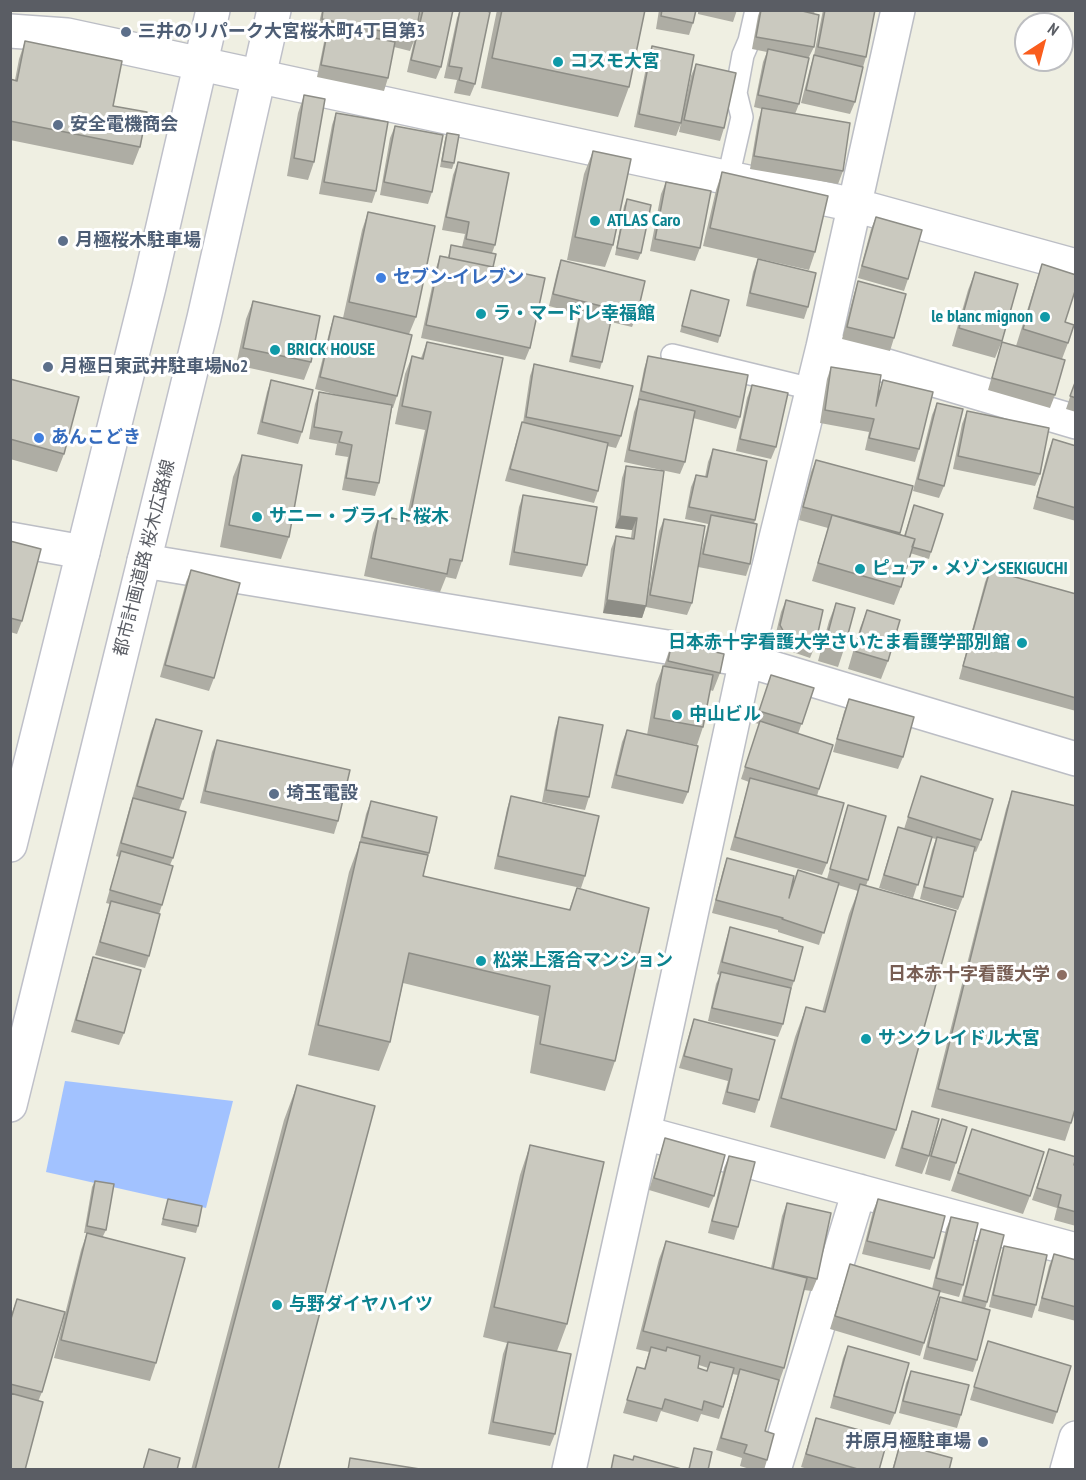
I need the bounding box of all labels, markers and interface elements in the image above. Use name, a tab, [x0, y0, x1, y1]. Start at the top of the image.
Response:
north arrow	[1014, 12, 1074, 72]
text: N	[1044, 18, 1063, 40]
place label: 三井のリパーク大宮桜木町4丁目第3	[138, 21, 425, 43]
marker: 三井のリパーク大宮桜木町4丁目第3	[119, 25, 133, 39]
place label: コスモ大宮	[570, 51, 660, 73]
marker: コスモ大宮	[551, 55, 565, 69]
place label: 安全電機商会	[70, 114, 178, 136]
marker: 安全電機商会	[51, 118, 65, 132]
place label: ATLAS Caro	[607, 210, 681, 232]
marker: ATLAS Caro	[588, 214, 602, 228]
place label: 月極桜木駐車場	[75, 230, 201, 252]
marker: 月極桜木駐車場	[56, 234, 70, 248]
place label: セブン-イレブン	[393, 267, 524, 289]
marker: セブン-イレブン	[374, 271, 388, 285]
place label: ラ・マードレ幸福館	[493, 303, 655, 325]
place label: le blanc mignon	[931, 306, 1033, 328]
marker: ラ・マードレ幸福館	[474, 307, 488, 321]
marker: le blanc mignon	[1038, 310, 1052, 324]
place label: BRICK HOUSE	[287, 339, 375, 361]
marker: BRICK HOUSE	[268, 343, 282, 357]
place label: 月極日東武井駐車場No2	[60, 356, 248, 378]
marker: 月極日東武井駐車場No2	[41, 360, 55, 374]
place label: あんこどき	[51, 427, 141, 449]
marker: あんこどき	[32, 431, 46, 445]
street label: 都市計画道路 桜木広路線	[110, 457, 180, 659]
place label: サニー・ブライト桜木	[269, 506, 449, 528]
marker: サニー・ブライト桜木	[250, 510, 264, 524]
place label: ピュア・メゾンSEKIGUCHI	[872, 558, 1068, 580]
marker: ピュア・メゾンSEKIGUCHI	[853, 562, 867, 576]
place label: 日本赤十字看護大学さいたま看護学部別館	[668, 632, 1010, 654]
marker: 日本赤十字看護大学さいたま看護学部別館	[1015, 636, 1029, 650]
place label: 中山ビル	[689, 704, 761, 726]
marker: 中山ビル	[670, 708, 684, 722]
place label: 埼玉電設	[286, 783, 358, 805]
marker: 埼玉電設	[267, 787, 281, 801]
place label: 松栄上落合マンション	[493, 950, 673, 972]
marker: 松栄上落合マンション	[474, 954, 488, 968]
place label: 日本赤十字看護大学	[888, 964, 1050, 986]
marker: 日本赤十字看護大学	[1055, 968, 1069, 982]
place label: サンクレイドル大宮	[878, 1028, 1040, 1050]
marker: サンクレイドル大宮	[859, 1032, 873, 1046]
place label: 与野ダイヤハイツ	[289, 1294, 433, 1316]
marker: 与野ダイヤハイツ	[270, 1298, 284, 1312]
place label: 井原月極駐車場	[845, 1431, 971, 1453]
marker: 井原月極駐車場	[976, 1435, 990, 1449]

